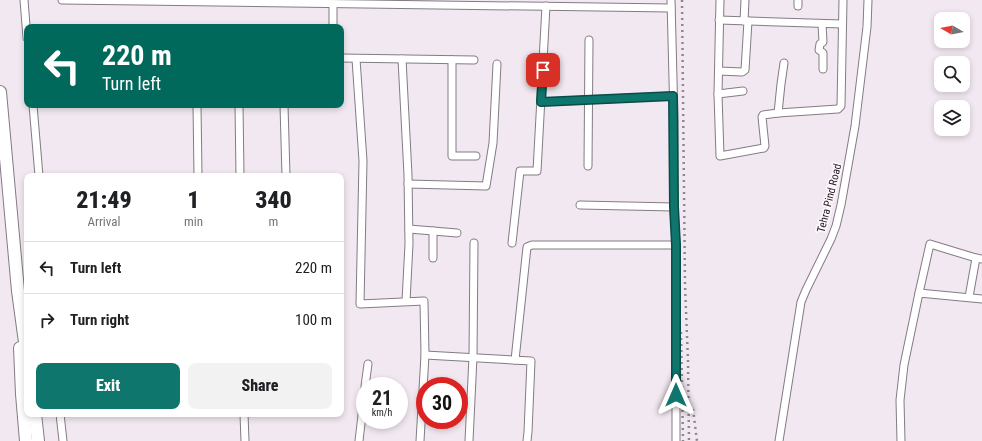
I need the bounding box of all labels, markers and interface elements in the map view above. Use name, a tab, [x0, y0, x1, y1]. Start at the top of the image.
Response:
north arrow	[934, 12, 970, 48]
map controls	[934, 12, 970, 136]
text: 220 m	[102, 39, 172, 72]
icon: left	[36, 40, 88, 92]
pin	[526, 53, 560, 87]
button: search	[934, 56, 970, 92]
icon: arrive	[532, 59, 554, 81]
text: Turn left	[102, 73, 161, 94]
button: layers	[934, 100, 970, 136]
street label: Tehra Pind Road	[815, 162, 844, 234]
text: 21:49	[76, 186, 132, 214]
text: 1	[187, 186, 200, 214]
text: 340	[255, 186, 292, 214]
text: Arrival	[87, 214, 121, 229]
text: min	[184, 214, 203, 229]
text: m	[269, 214, 278, 229]
icon: left	[36, 257, 58, 279]
text: Turn left	[70, 259, 121, 277]
text: 220 m	[295, 259, 332, 277]
icon: right	[36, 309, 58, 331]
text: Turn right	[70, 311, 129, 329]
text: 100 m	[295, 311, 332, 329]
button: Exit	[36, 363, 180, 409]
button: Share	[188, 363, 332, 409]
position arrow	[655, 374, 697, 416]
speed limit sign: 30	[416, 377, 468, 429]
text: 21	[372, 386, 392, 410]
text: km/h	[372, 407, 392, 418]

